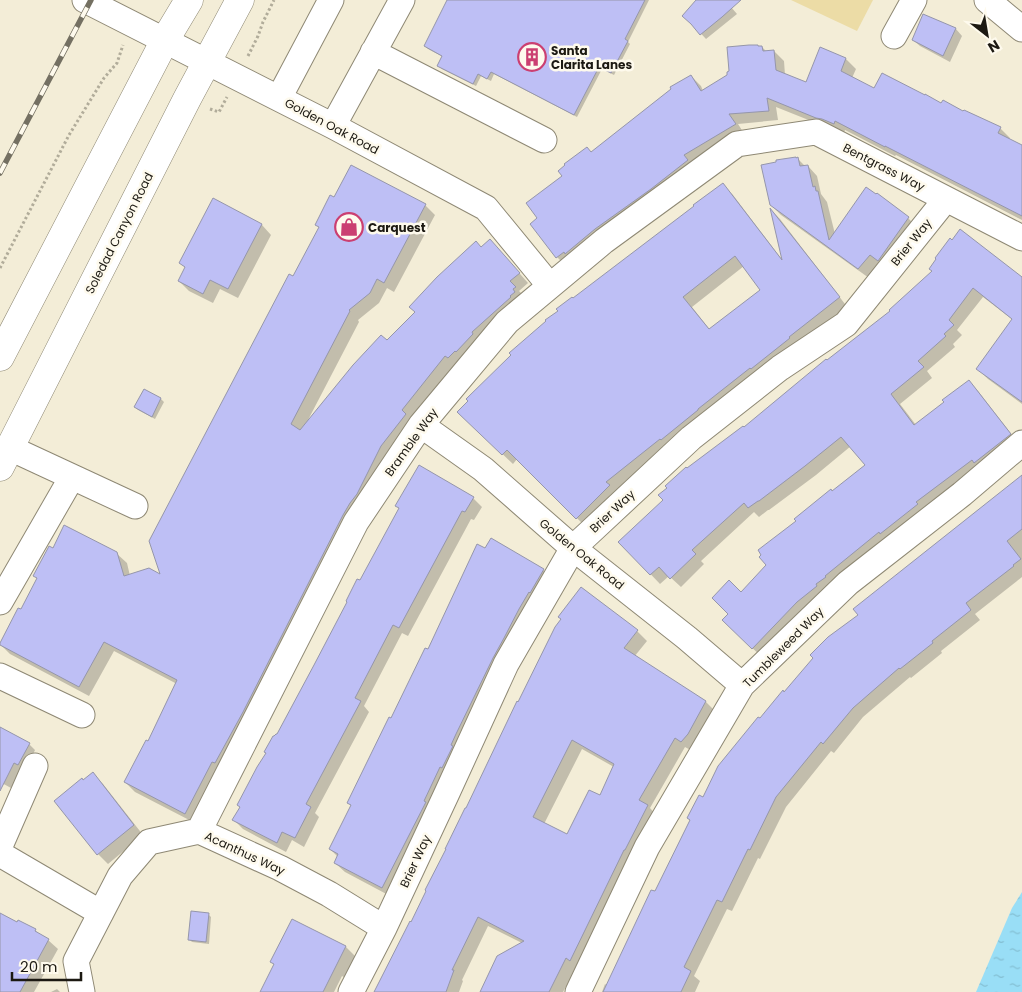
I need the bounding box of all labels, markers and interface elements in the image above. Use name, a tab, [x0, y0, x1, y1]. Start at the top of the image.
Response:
north arrow	[962, 10, 1012, 60]
text: N	[984, 35, 1003, 57]
building icon: Santa Clarita Lanes	[517, 42, 547, 72]
place label: Santa Clarita Lanes	[551, 42, 632, 73]
street label: Golden Oak Road	[282, 94, 382, 158]
street label: Bentgrass Way	[840, 139, 928, 195]
street label: Soledad Canyon Road	[81, 169, 157, 297]
shop icon: Carquest	[334, 212, 364, 242]
street label: Brier Way	[887, 215, 936, 269]
place label: Carquest	[368, 219, 426, 236]
street label: Bramble Way	[380, 404, 442, 480]
street label: Brier Way	[586, 485, 639, 536]
street label: Golden Oak Road	[536, 514, 628, 594]
street label: Tumbleweed Way	[739, 603, 827, 691]
street label: Acanthus Way	[202, 827, 288, 879]
street label: Brier Way	[395, 832, 435, 890]
scale bar	[12, 950, 81, 982]
text: 20 m	[20, 956, 58, 977]

